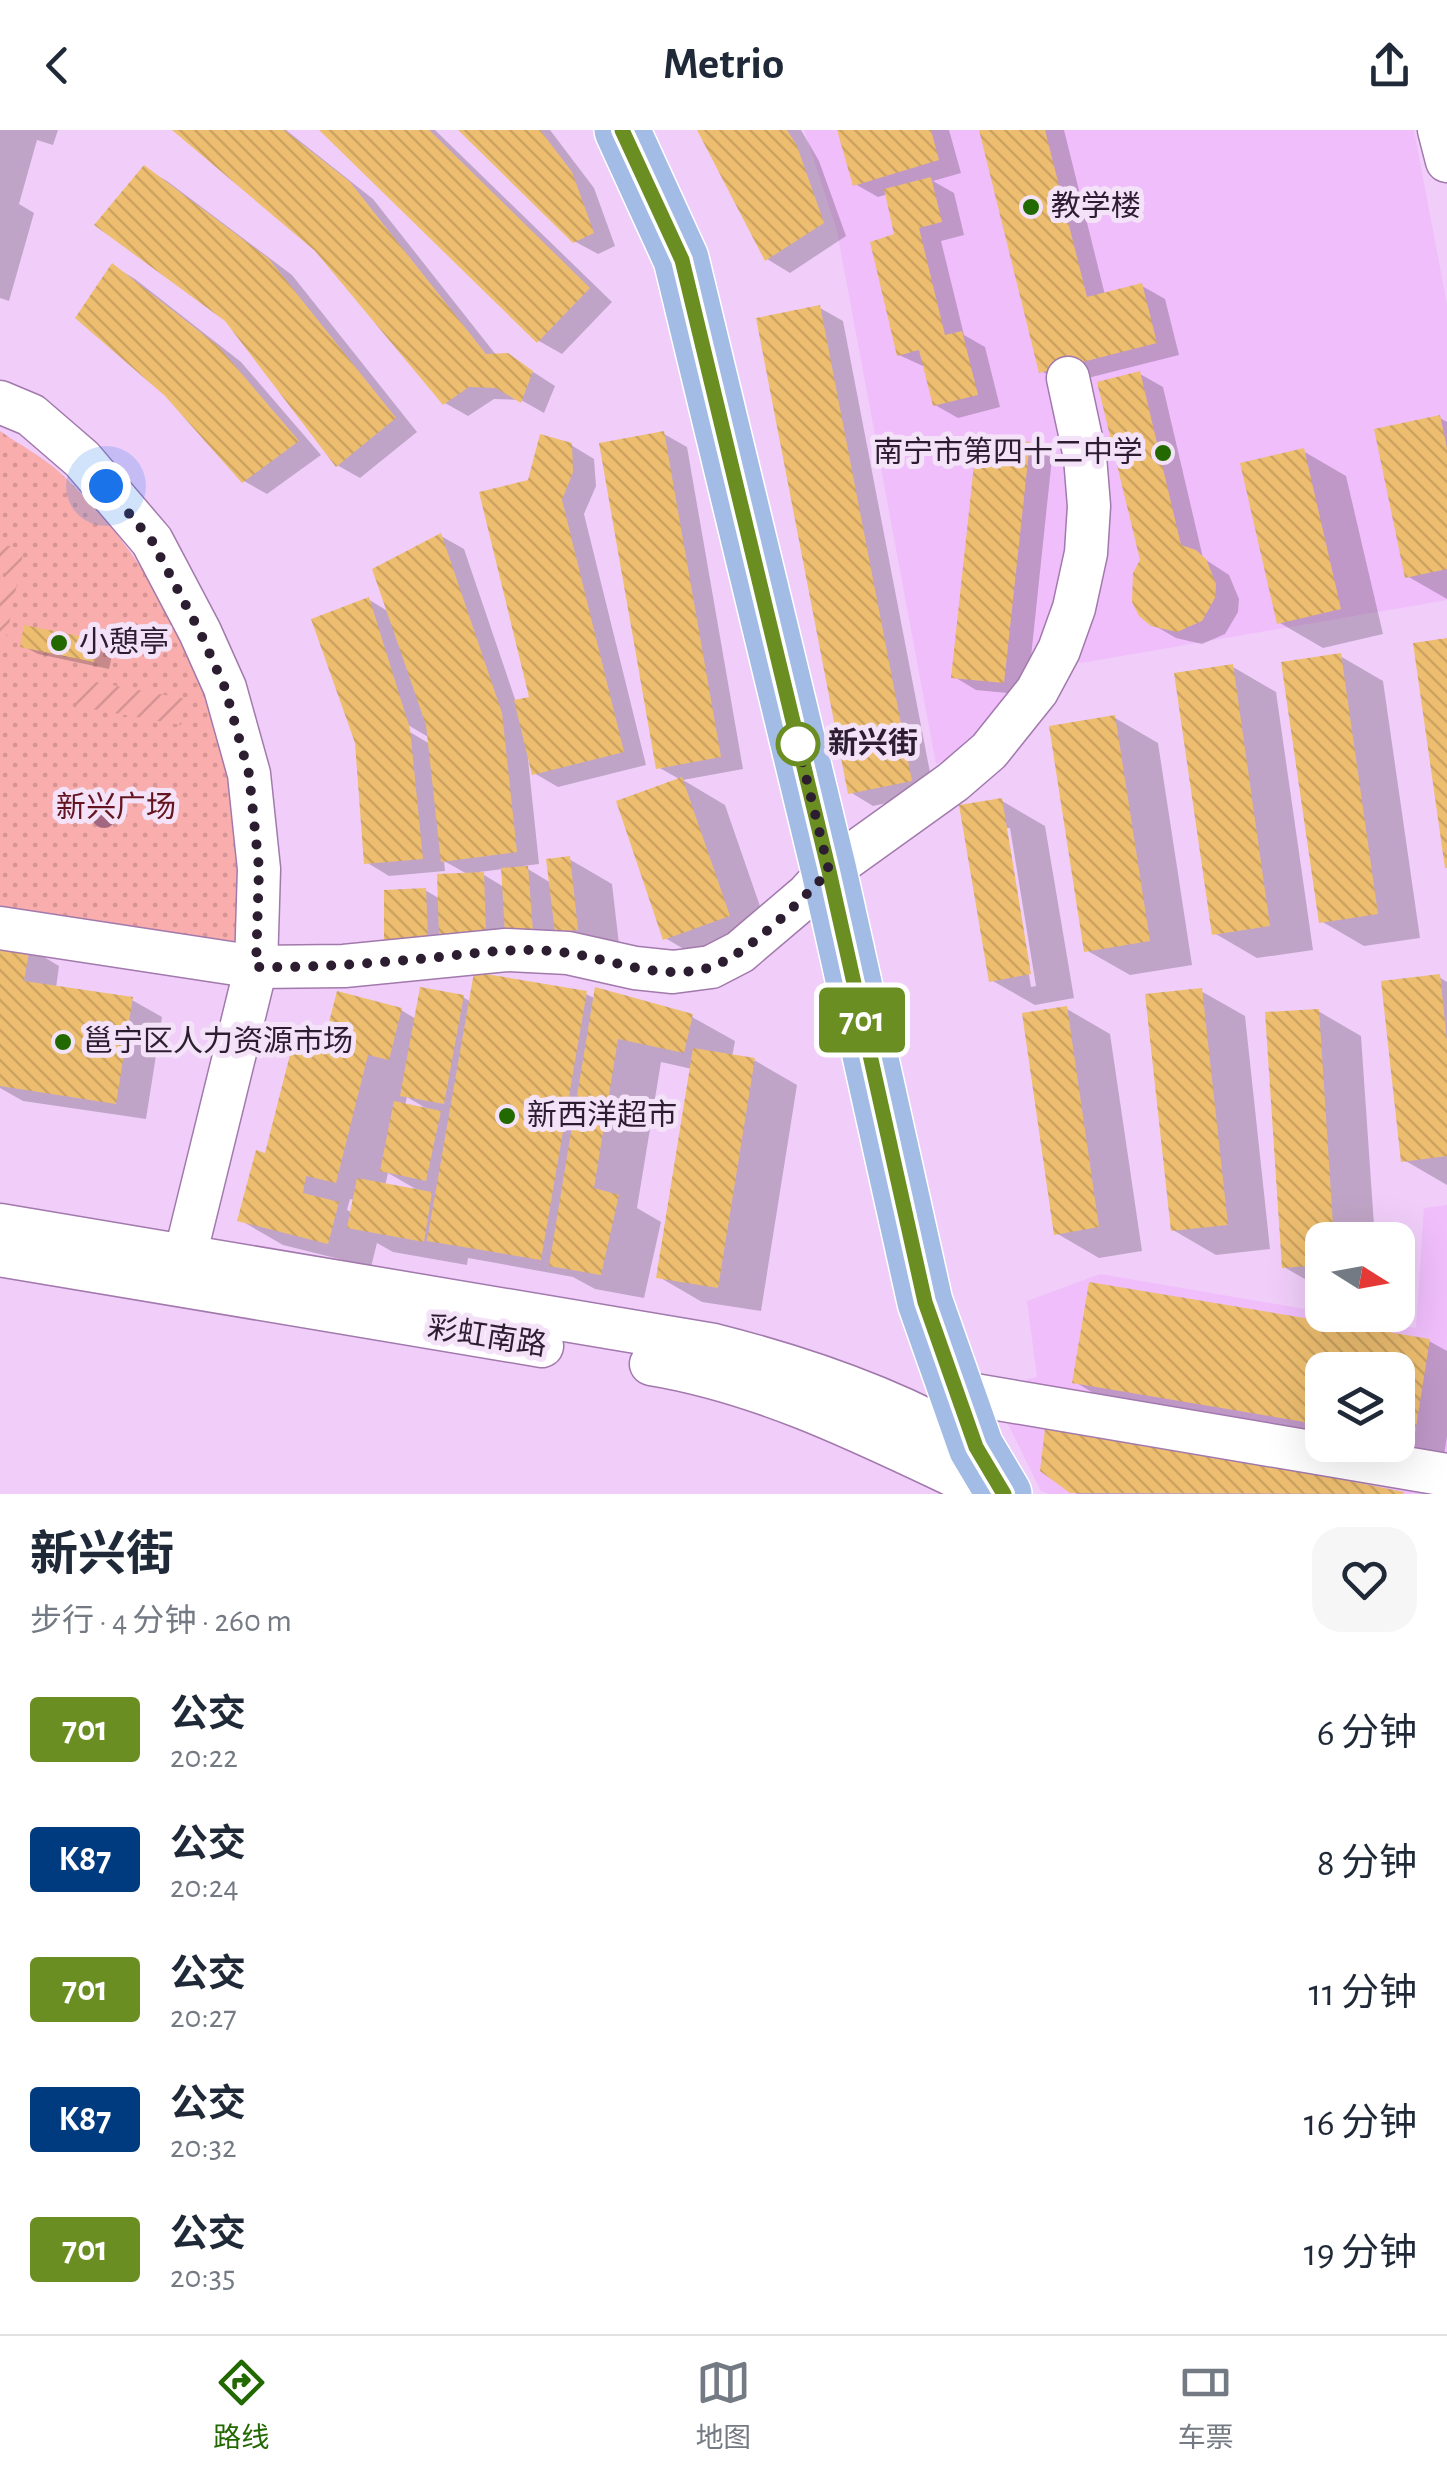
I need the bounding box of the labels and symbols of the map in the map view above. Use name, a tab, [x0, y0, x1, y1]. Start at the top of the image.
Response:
place label: 教学楼	[1051, 190, 1141, 222]
marker: 教学楼	[1020, 196, 1042, 218]
place label: 南宁市第四十二中学	[873, 436, 1143, 468]
marker: 南宁市第四十二中学	[1152, 442, 1174, 464]
your location	[81, 461, 131, 511]
place label: 小憩亭	[79, 626, 169, 658]
marker: 小憩亭	[48, 632, 70, 654]
marker: 新兴街	[777, 723, 819, 765]
place label: 新兴街	[828, 727, 918, 759]
park label: 新兴广场	[56, 791, 176, 823]
line badge: 701	[804, 988, 920, 1052]
place label: 邕宁区人力资源市场	[83, 1025, 353, 1057]
marker: 邕宁区人力资源市场	[52, 1031, 74, 1053]
place label: 新西洋超市	[527, 1099, 677, 1131]
marker: 新西洋超市	[496, 1105, 518, 1127]
north arrow	[1305, 1222, 1415, 1332]
street label: 彩虹南路	[425, 1311, 549, 1361]

